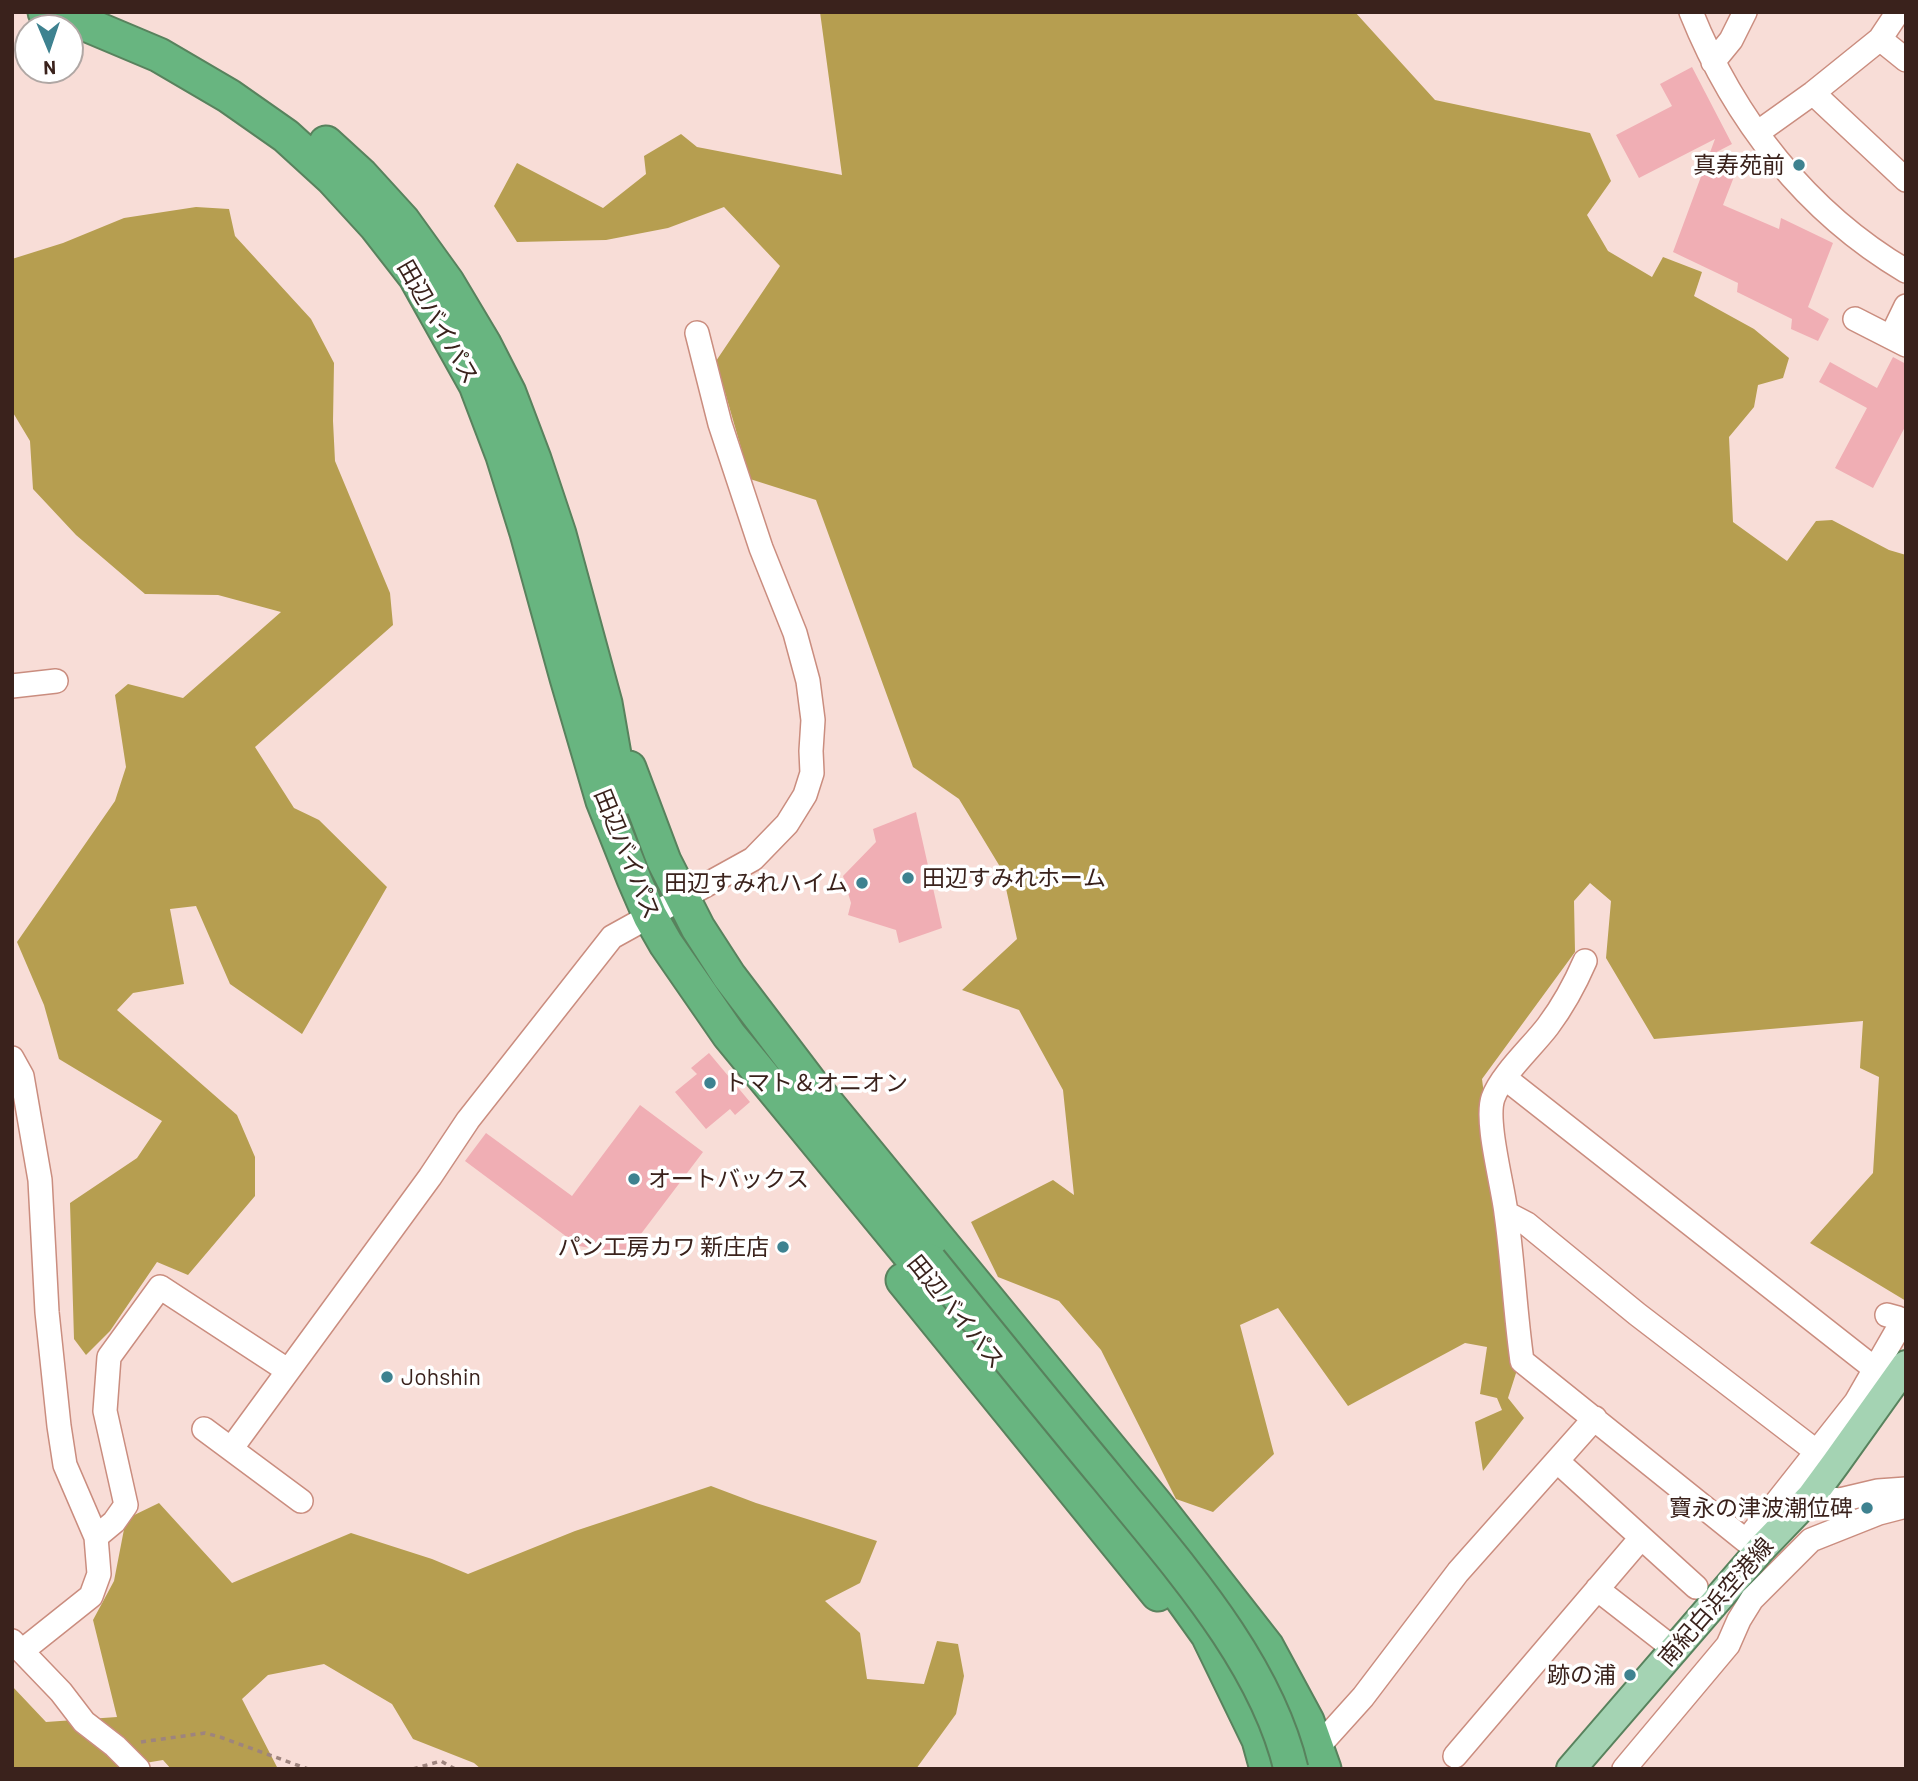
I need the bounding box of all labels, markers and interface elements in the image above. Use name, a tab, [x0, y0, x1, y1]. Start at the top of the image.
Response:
north arrow	[14, 14, 84, 84]
text: N	[43, 57, 56, 80]
place label: 真寿苑前	[1693, 151, 1785, 179]
marker: 真寿苑前	[1791, 157, 1807, 173]
street label: 田辺バイパス	[392, 255, 484, 389]
street label: 田辺バイパス	[588, 785, 666, 923]
place label: 田辺すみれホーム	[922, 864, 1106, 892]
place label: 田辺すみれハイム	[664, 869, 848, 897]
marker: 田辺すみれホーム	[900, 870, 916, 886]
marker: 田辺すみれハイム	[854, 875, 870, 891]
place label: トマト＆オニオン	[724, 1069, 908, 1097]
marker: トマト＆オニオン	[702, 1075, 718, 1091]
place label: オートバックス	[648, 1165, 809, 1193]
marker: オートバックス	[626, 1171, 642, 1187]
place label: パン工房カワ 新庄店	[557, 1233, 769, 1261]
marker: パン工房カワ 新庄店	[775, 1239, 791, 1255]
street label: 田辺バイパス	[902, 1250, 1010, 1374]
place label: Johshin	[401, 1363, 481, 1391]
marker: Johshin	[379, 1369, 395, 1385]
place label: 寶永の津波潮位碑	[1669, 1494, 1853, 1522]
marker: 寶永の津波潮位碑	[1859, 1500, 1875, 1516]
street label: 南紀白浜空港線	[1653, 1532, 1779, 1672]
place label: 跡の浦	[1547, 1661, 1616, 1689]
marker: 跡の浦	[1622, 1667, 1638, 1683]

